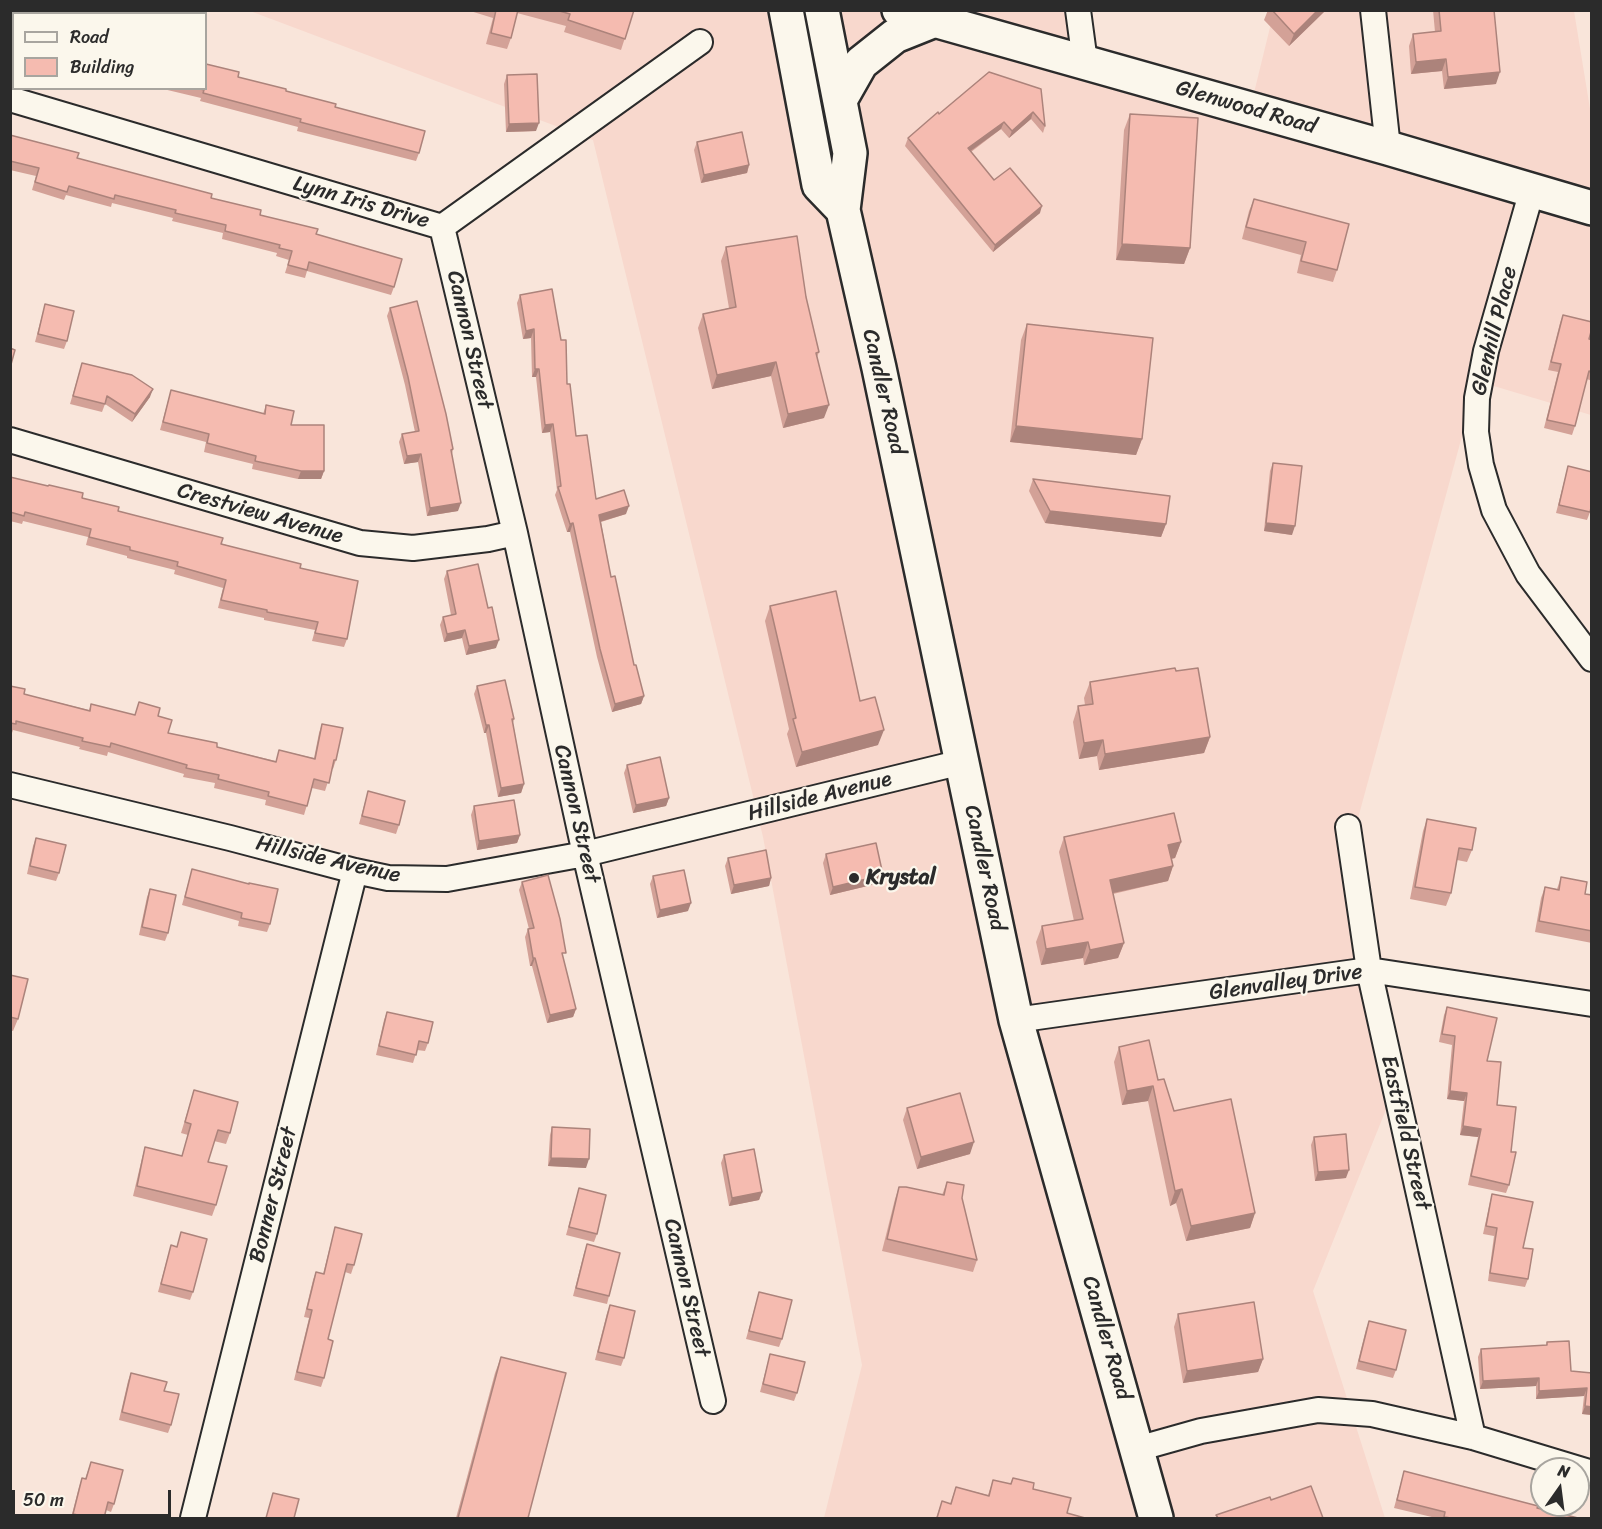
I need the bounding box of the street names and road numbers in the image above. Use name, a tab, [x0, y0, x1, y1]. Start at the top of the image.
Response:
street label: Glenwood Road	[1173, 75, 1319, 141]
street label: Lynn Iris Drive	[290, 171, 432, 235]
street label: Glenhill Place	[1466, 264, 1524, 398]
street label: Cannon Street	[440, 268, 498, 412]
street label: Candler Road	[856, 327, 910, 457]
street label: Crestview Avenue	[174, 478, 346, 550]
street label: Cannon Street	[547, 742, 605, 886]
street label: Hillside Avenue	[745, 766, 895, 828]
street label: Candler Road	[958, 803, 1010, 933]
street label: Hillside Avenue	[253, 831, 403, 889]
street label: Glenvalley Drive	[1208, 959, 1364, 1007]
street label: Eastfield Street	[1374, 1053, 1436, 1213]
street label: Bonner Street	[244, 1124, 304, 1266]
street label: Cannon Street	[657, 1216, 715, 1360]
street label: Candler Road	[1076, 1273, 1136, 1403]

